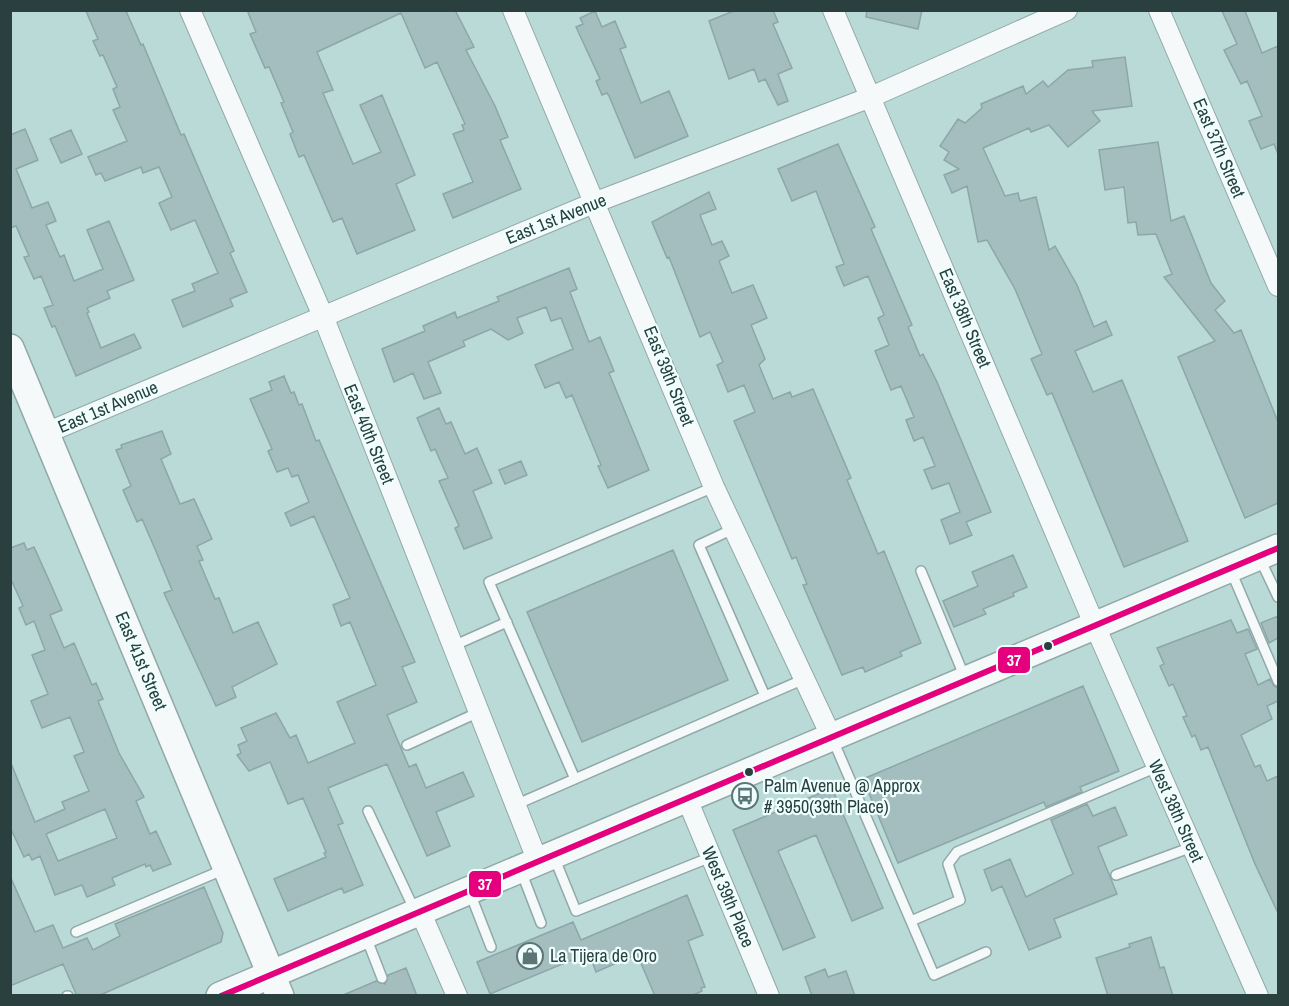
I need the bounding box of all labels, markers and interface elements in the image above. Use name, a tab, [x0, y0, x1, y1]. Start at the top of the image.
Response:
street label: East 37th Street	[1187, 94, 1252, 201]
street label: East 1st Avenue	[502, 187, 610, 250]
street label: East 38th Street	[933, 264, 998, 371]
street label: East 39th Street	[638, 322, 701, 430]
street label: East 1st Avenue	[54, 374, 162, 439]
street label: East 40th Street	[338, 380, 401, 488]
street label: East 41st Street	[109, 608, 173, 714]
unlabelled marker	[1042, 640, 1054, 652]
line badge: 37	[997, 646, 1031, 674]
text: 37	[1007, 649, 1021, 671]
street label: West 38th Street	[1143, 756, 1210, 866]
unlabelled marker	[743, 766, 755, 778]
place label: Palm Avenue @ Approx # 3950(39th Place)	[764, 773, 920, 819]
bus stop icon: Palm Avenue @ Approx # 3950(39th Place)	[730, 781, 760, 811]
street label: West 39th Place	[696, 843, 761, 951]
line badge: 37	[468, 870, 502, 898]
text: 37	[478, 873, 492, 895]
shop icon: La Tijera de Oro	[515, 941, 545, 971]
place label: La Tijera de Oro	[550, 943, 657, 968]

